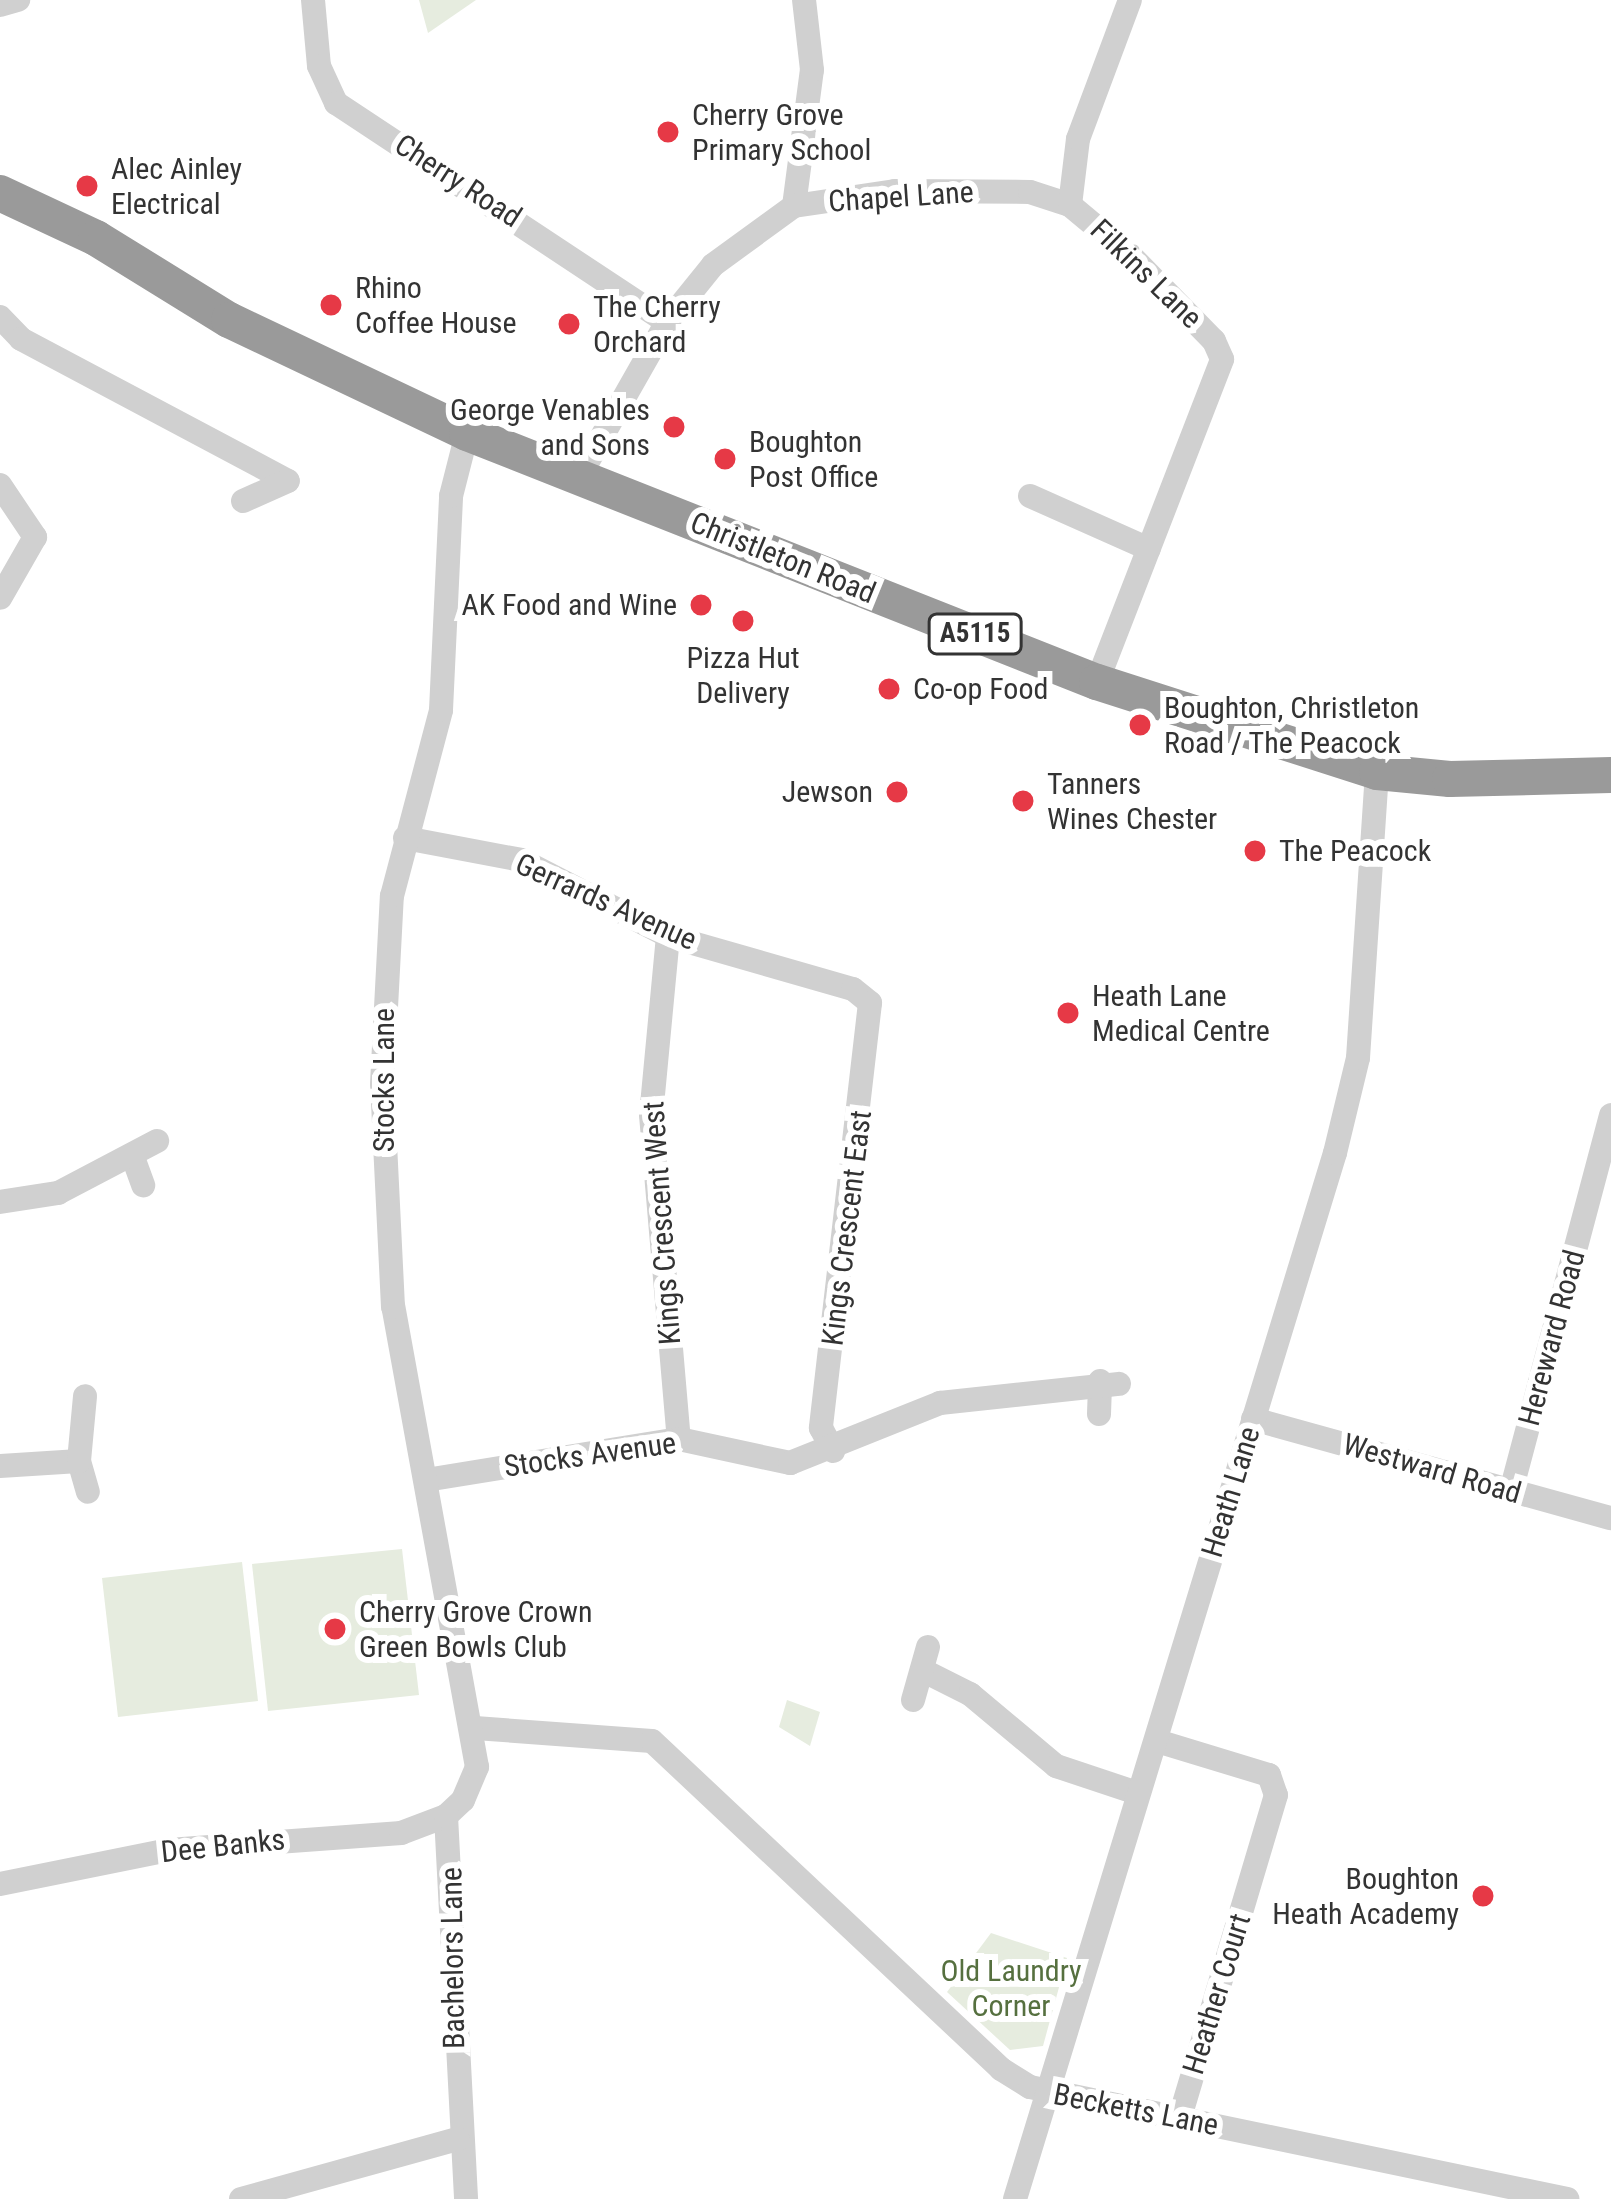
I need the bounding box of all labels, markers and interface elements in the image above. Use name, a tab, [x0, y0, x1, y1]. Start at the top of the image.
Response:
place label: Cherry Grove Primary School	[692, 97, 871, 168]
marker: Cherry Grove Primary School	[655, 119, 681, 145]
street label: Cherry Road	[388, 127, 528, 235]
place label: Alec Ainley Electrical	[111, 151, 242, 222]
marker: Alec Ainley Electrical	[74, 173, 100, 199]
street label: Chapel Lane	[827, 174, 975, 220]
street label: Filkins Lane	[1083, 212, 1209, 336]
place label: Rhino Coffee House	[355, 270, 517, 340]
place label: The Cherry Orchard	[593, 289, 721, 360]
marker: Rhino Coffee House	[318, 292, 344, 318]
marker: The Cherry Orchard	[556, 311, 582, 337]
place label: George Venables and Sons	[450, 392, 650, 462]
marker: George Venables and Sons	[661, 414, 687, 440]
place label: Boughton Post Office	[749, 424, 878, 494]
marker: Boughton Post Office	[712, 446, 738, 472]
street label: Christleton Road	[685, 505, 881, 611]
place label: AK Food and Wine	[461, 587, 677, 623]
marker: AK Food and Wine	[688, 592, 714, 618]
marker: Pizza Hut Delivery	[730, 608, 756, 634]
road number: A5115	[927, 613, 1023, 655]
place label: Pizza Hut Delivery	[686, 640, 800, 710]
place label: Co-op Food	[913, 671, 1048, 707]
marker: Co-op Food	[876, 676, 902, 702]
place label: Boughton, Christleton Road / The Peacock	[1164, 690, 1419, 760]
marker: Boughton, Christleton Road / The Peacock	[1127, 712, 1153, 738]
place label: Tanners Wines Chester	[1047, 766, 1217, 836]
place label: Jewson	[782, 774, 873, 810]
marker: Jewson	[884, 779, 910, 805]
marker: Tanners Wines Chester	[1010, 788, 1036, 814]
place label: The Peacock	[1279, 833, 1431, 869]
marker: The Peacock	[1242, 838, 1268, 864]
street label: Gerrards Avenue	[510, 846, 702, 958]
place label: Heath Lane Medical Centre	[1092, 978, 1270, 1048]
marker: Heath Lane Medical Centre	[1055, 1000, 1081, 1026]
street label: Stocks Lane	[366, 1008, 402, 1152]
street label: Kings Crescent West	[636, 1100, 688, 1346]
street label: Kings Crescent East	[815, 1108, 879, 1348]
street label: Hereward Road	[1511, 1246, 1593, 1430]
street label: Heath Lane	[1194, 1422, 1268, 1562]
street label: Stocks Avenue	[502, 1425, 678, 1485]
street label: Westward Road	[1339, 1426, 1525, 1512]
place label: Cherry Grove Crown Green Bowls Club	[359, 1594, 592, 1664]
marker: Cherry Grove Crown Green Bowls Club	[322, 1616, 348, 1642]
street label: Dee Banks	[159, 1822, 287, 1870]
place label: Boughton Heath Academy	[1272, 1861, 1459, 1932]
street label: Bachelors Lane	[433, 1867, 473, 2049]
marker: Boughton Heath Academy	[1470, 1883, 1496, 1909]
street label: Heather Court	[1176, 1909, 1258, 2079]
park label: Old Laundry Corner	[940, 1953, 1082, 2024]
street label: Becketts Lane	[1051, 2076, 1221, 2144]

